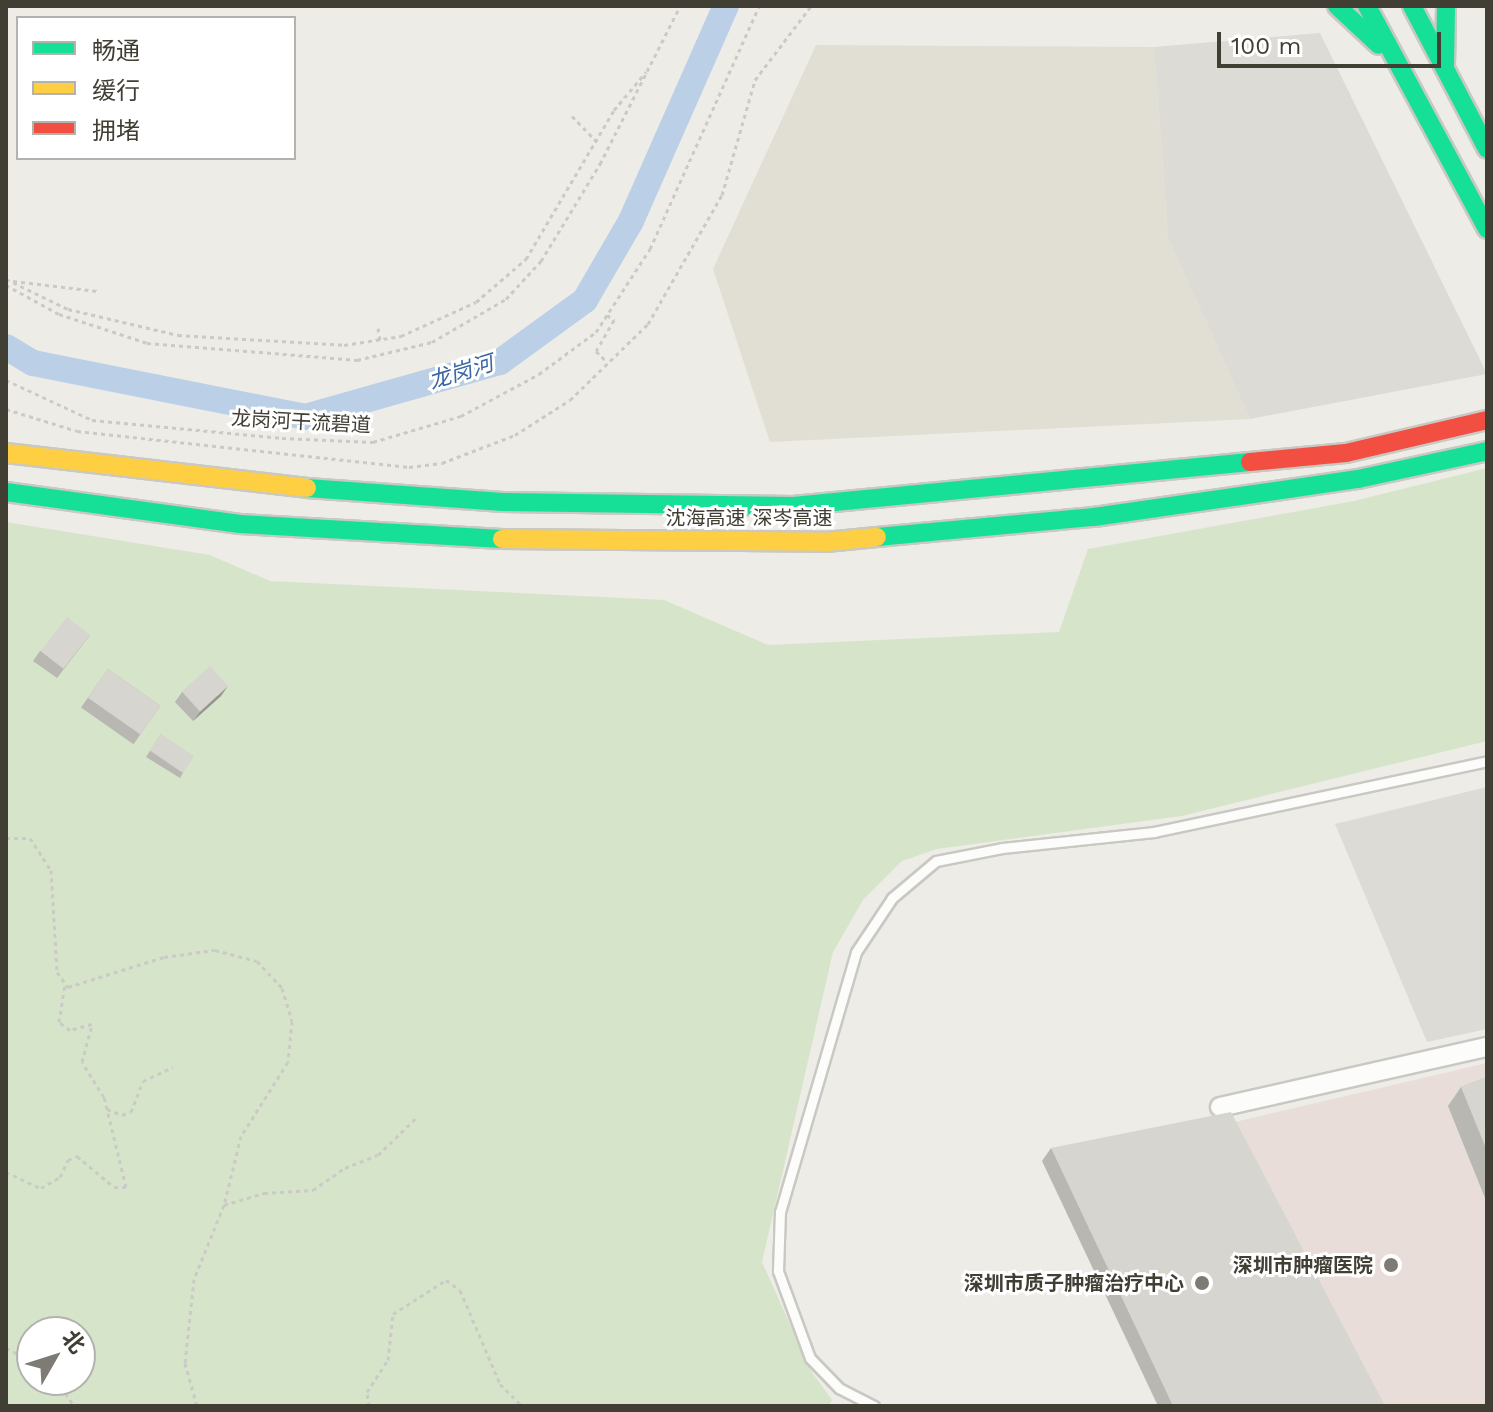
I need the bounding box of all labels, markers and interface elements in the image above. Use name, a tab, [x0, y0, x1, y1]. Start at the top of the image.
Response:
legend	[16, 16, 296, 160]
scale bar	[1221, 16, 1445, 66]
text: 100 m	[1231, 32, 1301, 60]
text: 畅通	[92, 37, 140, 65]
text: 缓行	[92, 77, 140, 105]
text: 拥堵	[92, 117, 140, 145]
water label: 龙岗河	[426, 350, 496, 394]
street label: 龙岗河干流碧道	[230, 406, 372, 438]
street label: 沈海高速 深岑高速	[666, 506, 832, 530]
place label: 深圳市肿瘤医院	[1233, 1253, 1373, 1277]
marker: 深圳市肿瘤医院	[1380, 1254, 1402, 1276]
place label: 深圳市质子肿瘤治疗中心	[964, 1271, 1184, 1295]
marker: 深圳市质子肿瘤治疗中心	[1191, 1272, 1213, 1294]
north arrow	[16, 1316, 96, 1396]
text: 北	[57, 1325, 90, 1358]

